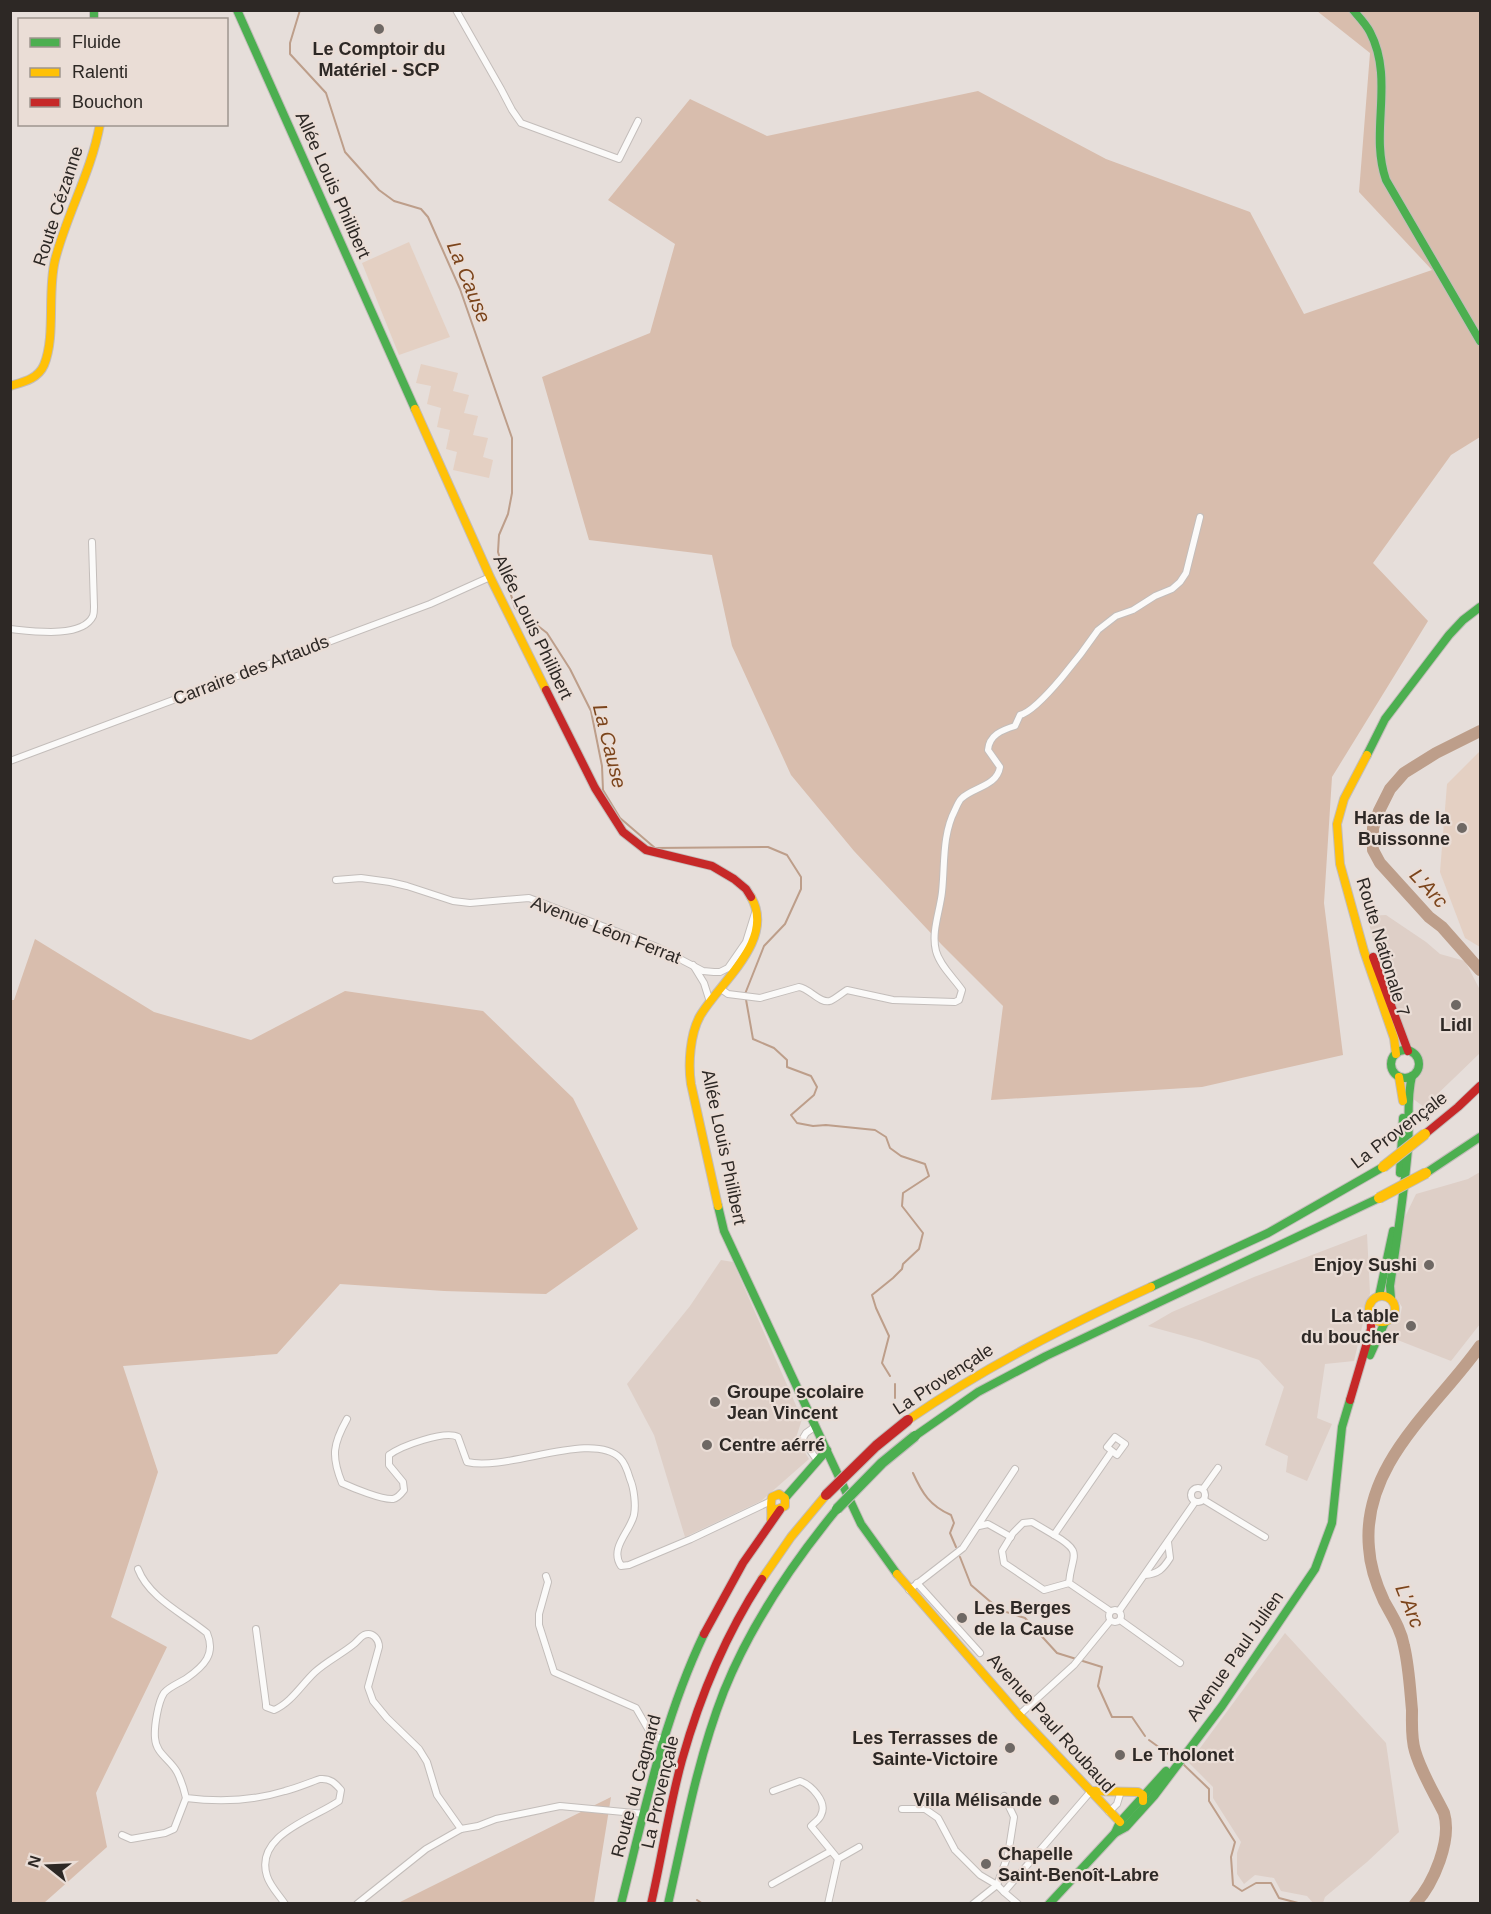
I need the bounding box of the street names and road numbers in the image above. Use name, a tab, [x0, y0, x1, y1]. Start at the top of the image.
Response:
street label: Allée Louis Philibert	[292, 109, 374, 261]
street label: Route Cézanne	[29, 143, 87, 269]
street label: Allée Louis Philibert	[489, 552, 577, 702]
street label: Carraire des Artauds	[170, 631, 332, 709]
street label: Route Nationale 7	[1352, 875, 1414, 1019]
street label: Avenue Léon Ferrat	[528, 892, 684, 968]
street label: Allée Louis Philibert	[698, 1068, 750, 1226]
street label: La Provençale	[1347, 1087, 1451, 1173]
street label: La Provençale	[889, 1339, 997, 1419]
street label: Avenue Paul Julien	[1183, 1587, 1287, 1725]
street label: Avenue Paul Roubaud	[983, 1649, 1119, 1797]
street label: Route du Cagnard	[607, 1712, 665, 1860]
street label: La Provençale	[637, 1734, 683, 1850]

